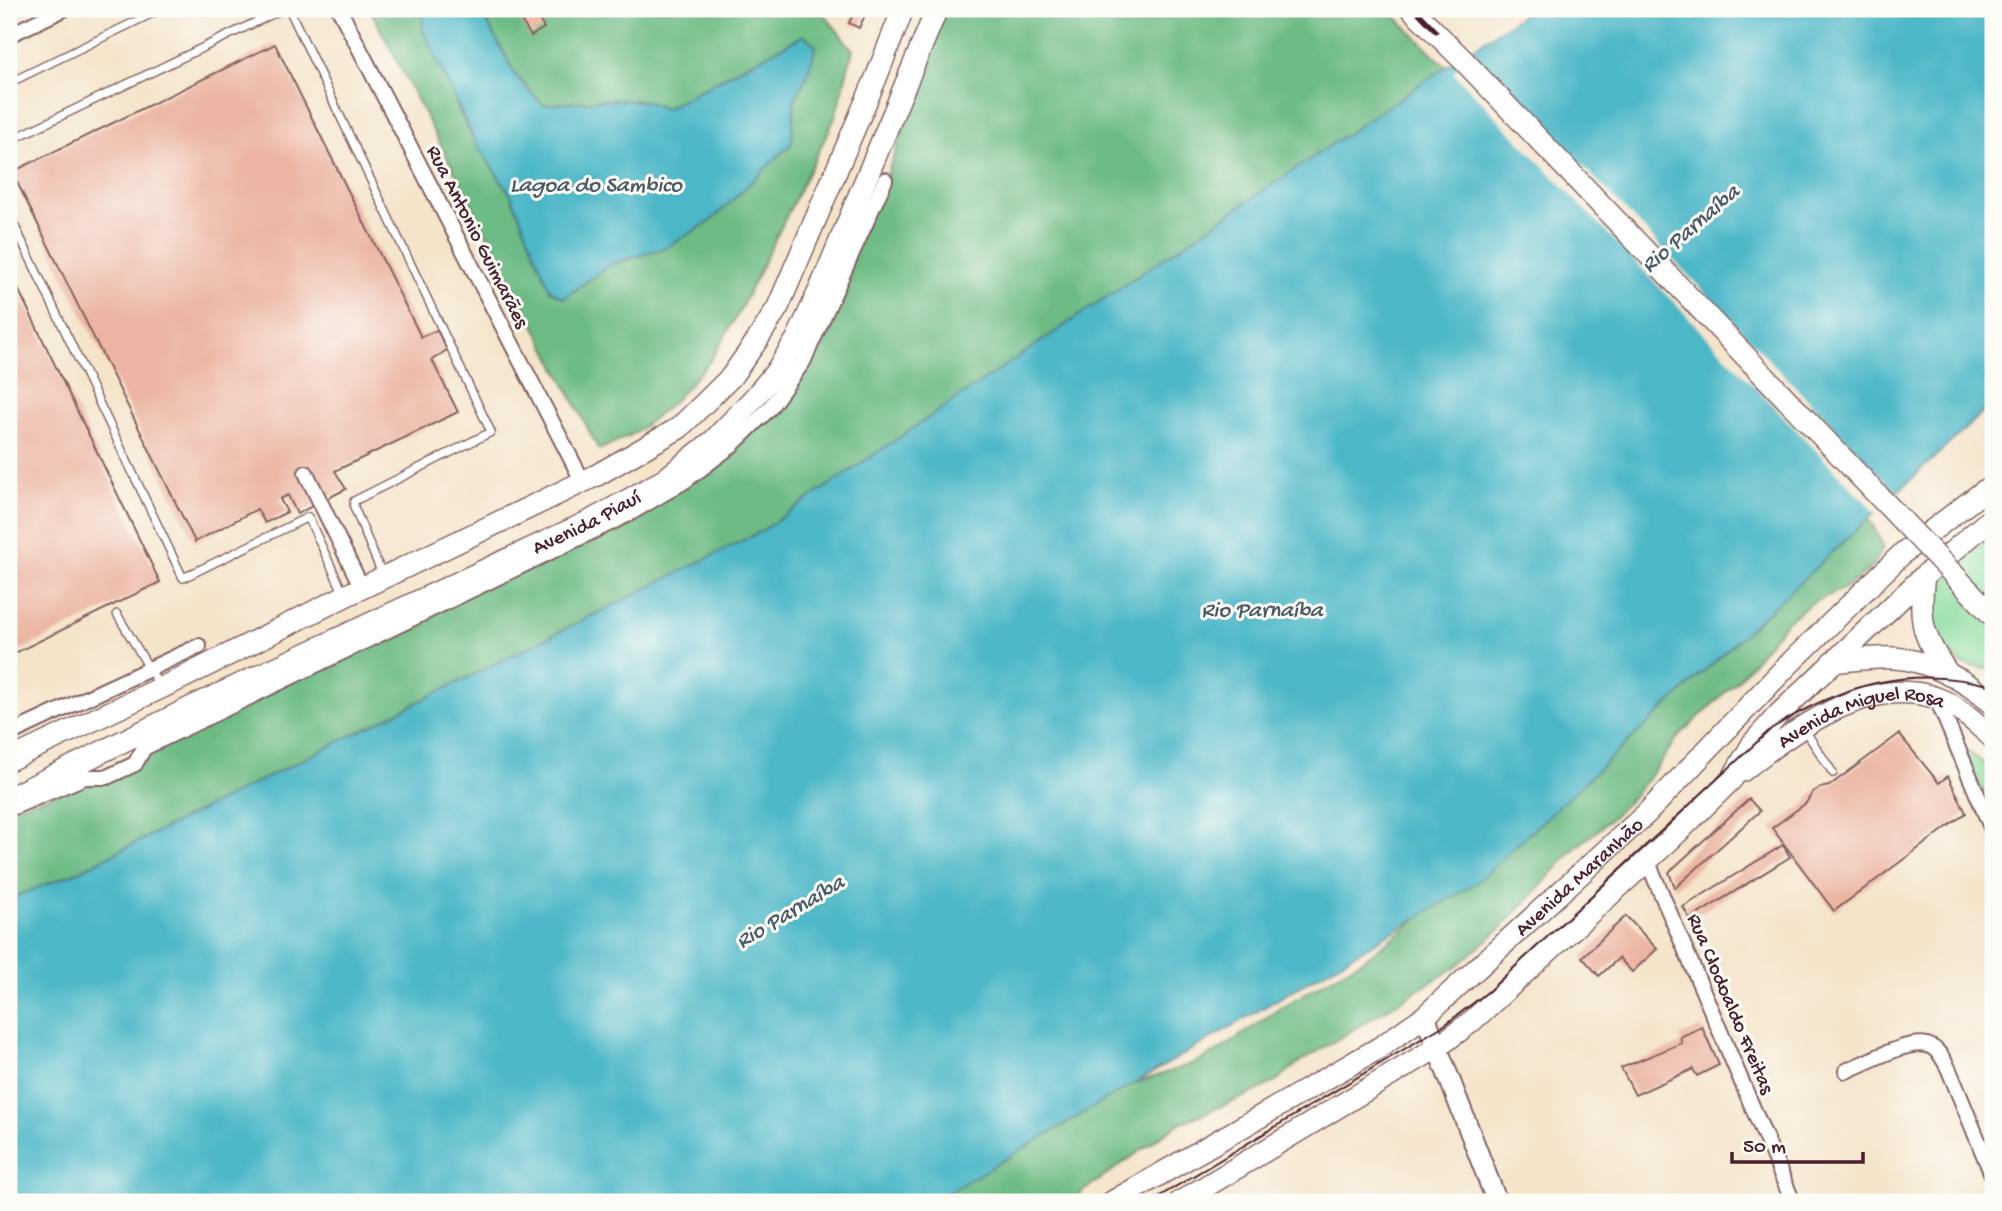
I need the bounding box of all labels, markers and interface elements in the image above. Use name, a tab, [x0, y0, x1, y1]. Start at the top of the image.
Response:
street label: Rua Antonio Guimarães	[419, 142, 533, 334]
water label: Lagoa do Sambico	[510, 173, 683, 200]
water label: Rio Parnaíba	[1637, 179, 1747, 280]
street label: Avenida Piauí	[529, 486, 647, 562]
water label: Rio Parnaíba	[1201, 598, 1324, 625]
street label: Avenida Miguel Rosa	[1774, 683, 1949, 756]
street label: Avenida Maranhão	[1511, 813, 1650, 943]
water label: Rio Parnaíba	[732, 869, 851, 956]
street label: Rua Clodoaldo Freitas	[1679, 910, 1779, 1100]
scale bar	[1732, 1120, 1864, 1164]
text: 50 m	[1743, 1136, 1786, 1161]

